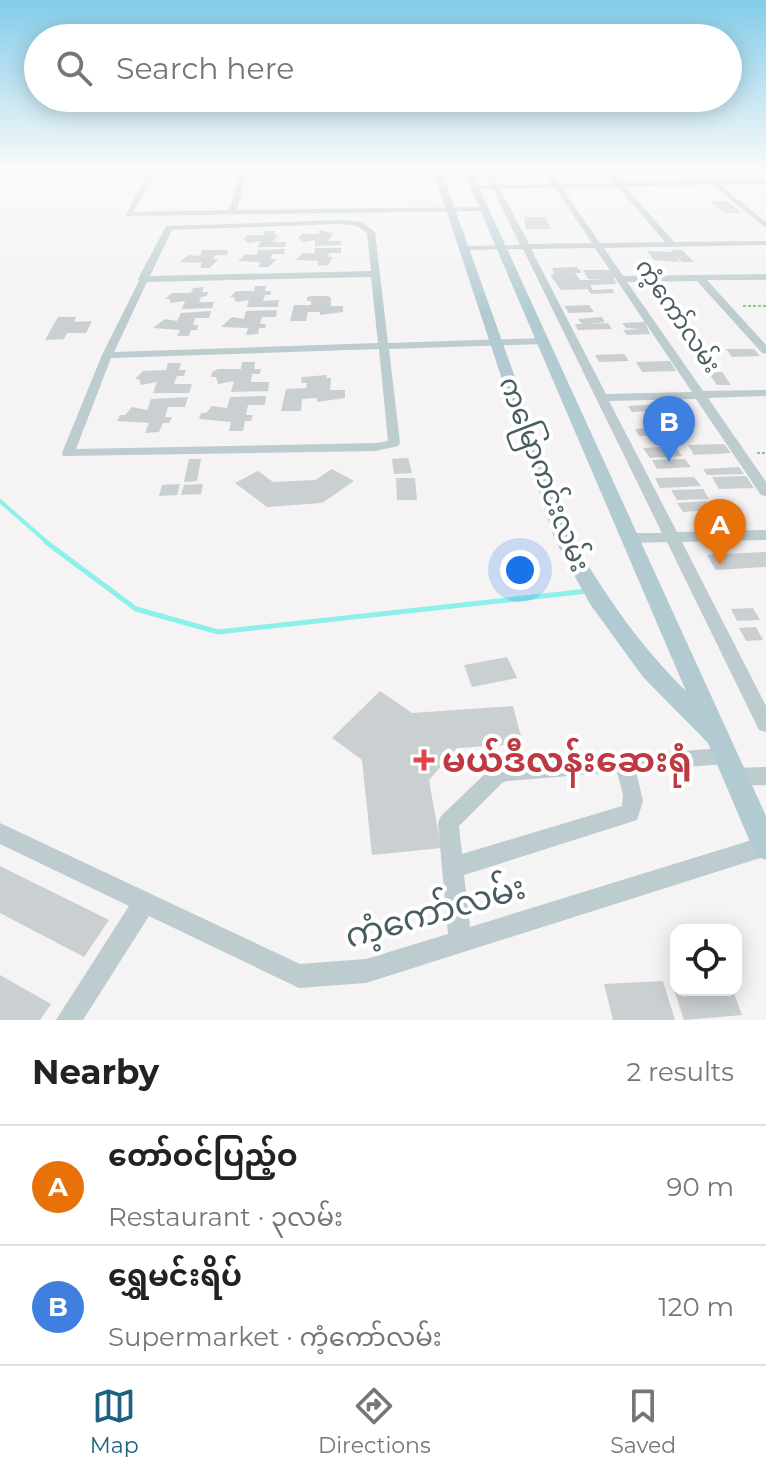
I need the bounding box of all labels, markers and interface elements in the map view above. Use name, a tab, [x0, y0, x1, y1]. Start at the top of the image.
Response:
search box	[24, 24, 742, 112]
icon: search	[52, 46, 96, 90]
text: Search here	[116, 50, 294, 87]
street label: ကံ့ကော်လမ်း	[628, 253, 728, 379]
street label: ကမြောကင်းလမ်း	[487, 371, 599, 579]
pin: B	[643, 396, 695, 462]
pin: A	[694, 499, 746, 565]
your location	[500, 550, 540, 590]
place label: မယ်ဒီလန်းဆေးရုံ	[442, 737, 692, 788]
marker: မယ်ဒီလန်းဆေးရုံ	[413, 749, 435, 771]
street label: ကံ့ကော်လမ်း	[339, 862, 531, 959]
map controls	[670, 924, 742, 996]
button: locate	[670, 924, 742, 996]
text: Nearby	[32, 1051, 159, 1093]
text: 2 results	[626, 1056, 734, 1088]
text: တော်ဝင်ပြည့်ဝ	[108, 1137, 298, 1174]
text: A	[48, 1171, 68, 1203]
text: 90 m	[667, 1171, 734, 1203]
text: Restaurant · ၃လမ်း	[108, 1201, 343, 1233]
text: ရွှေမင်းရိပ်	[108, 1257, 242, 1294]
text: B	[48, 1291, 68, 1323]
text: 120 m	[658, 1291, 734, 1323]
text: Supermarket · ကံ့ကော်လမ်း	[108, 1321, 442, 1353]
tab: Map	[90, 1384, 139, 1459]
tab: Directions	[318, 1384, 431, 1459]
tab: Saved	[610, 1384, 676, 1459]

